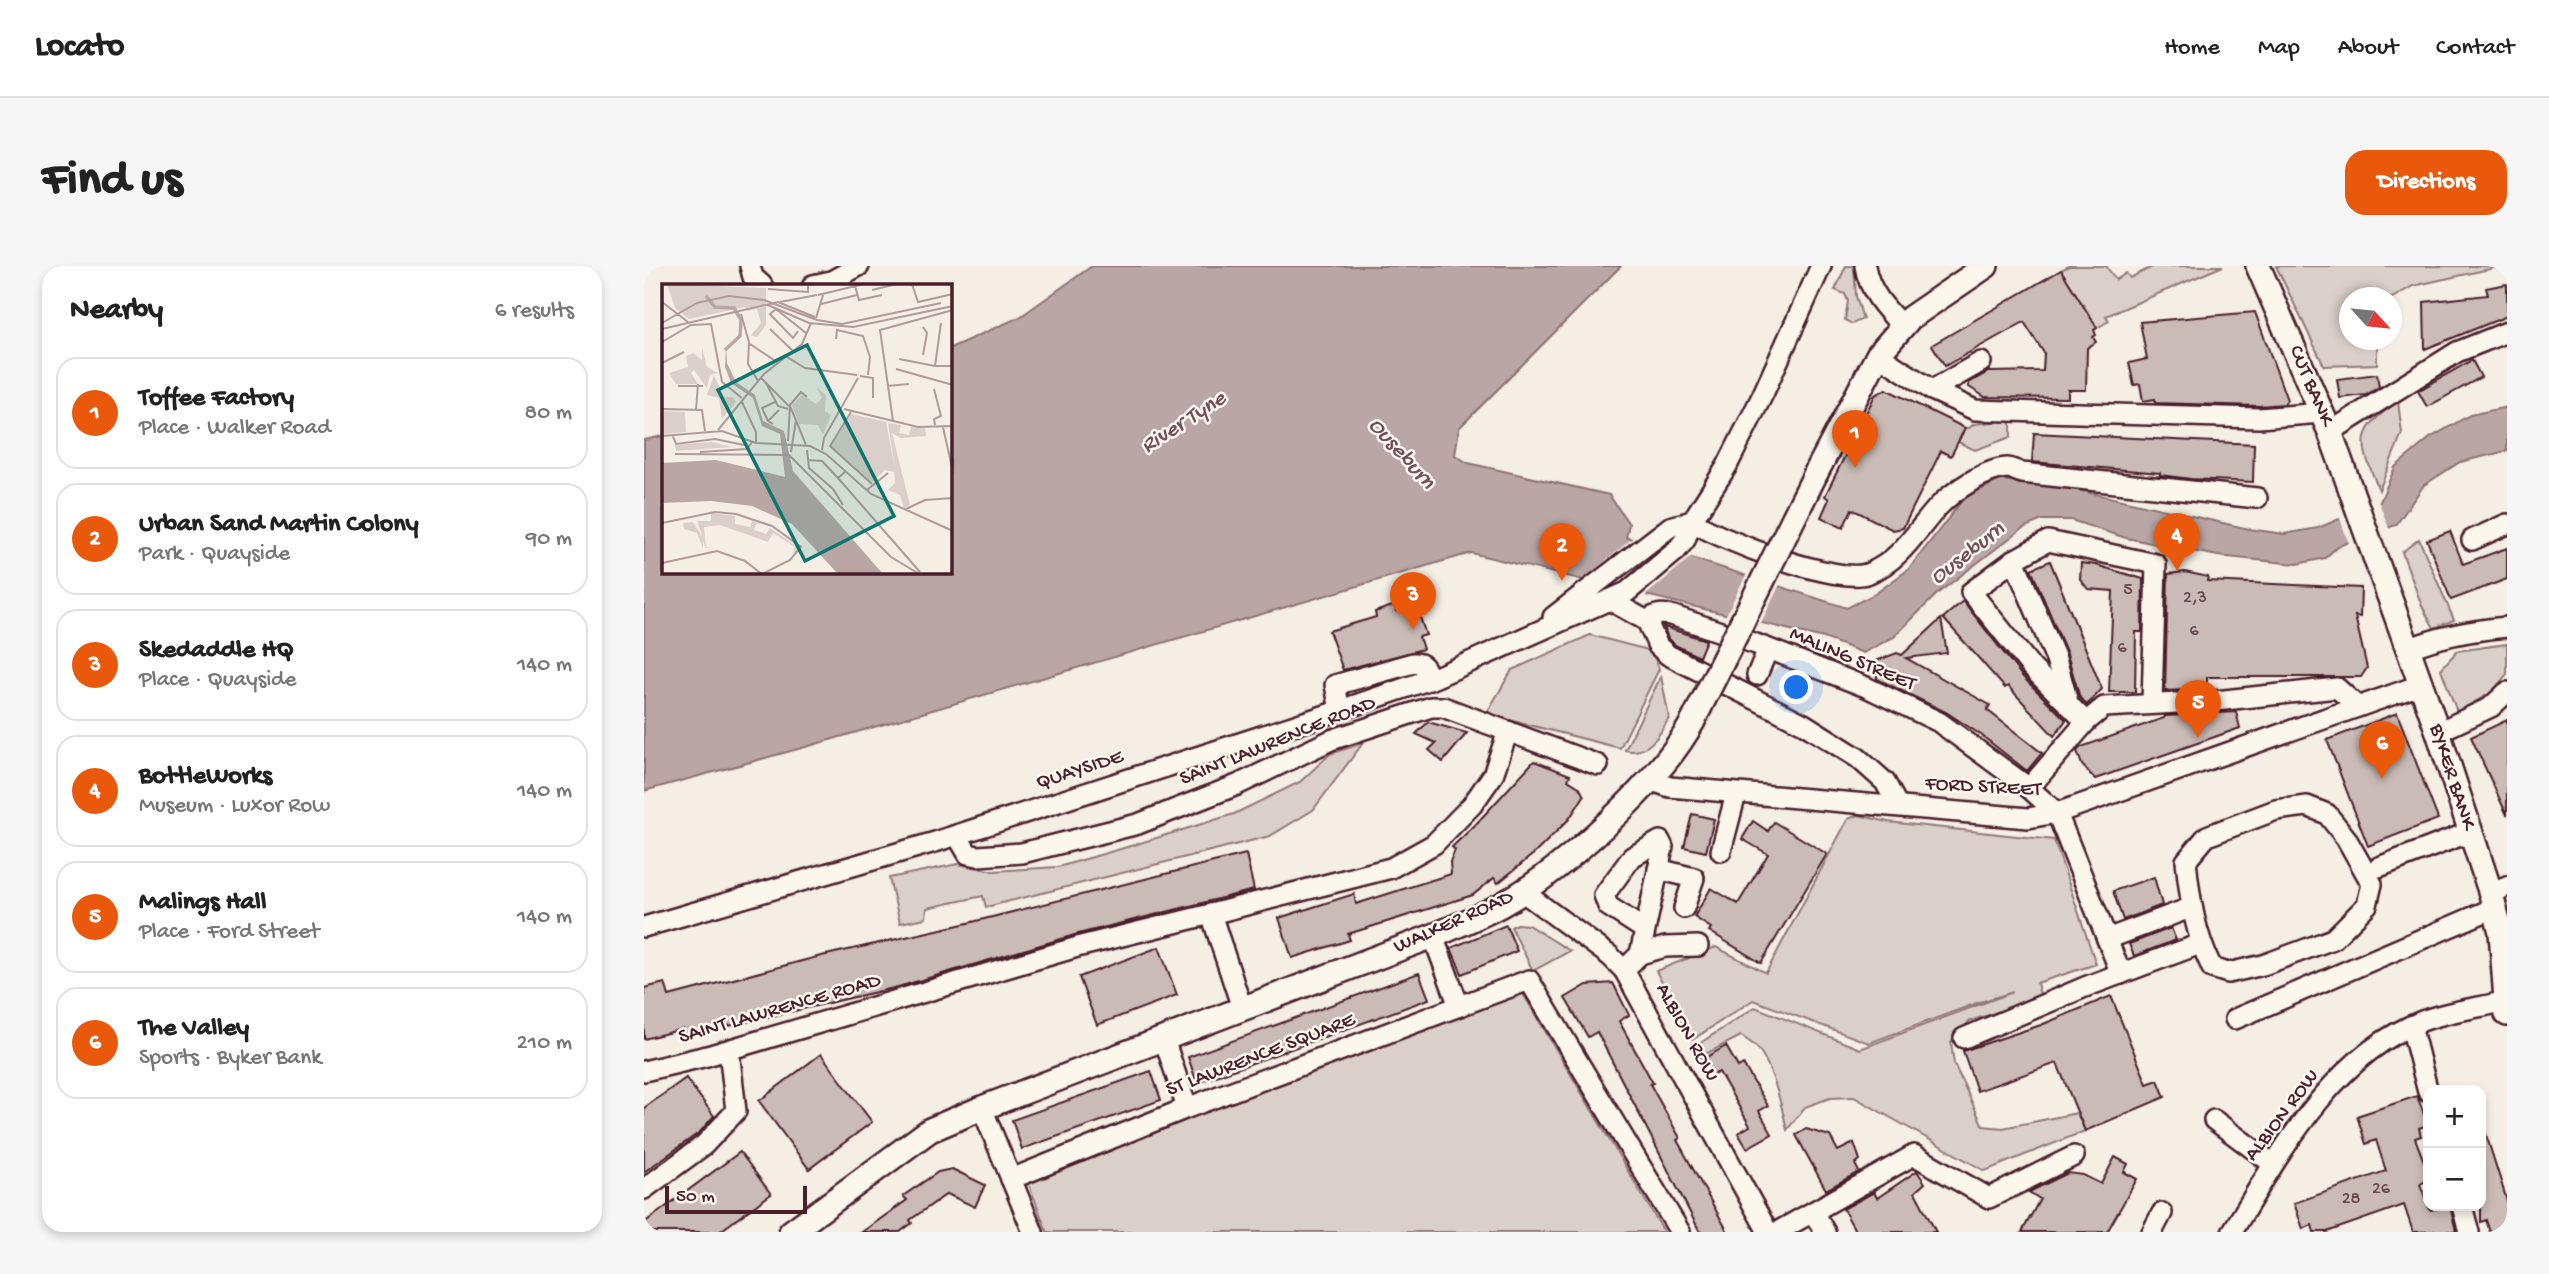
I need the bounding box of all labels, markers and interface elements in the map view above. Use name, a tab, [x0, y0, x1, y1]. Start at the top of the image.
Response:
text: Locato	[35, 29, 124, 67]
text: Home	[2164, 34, 2220, 63]
text: Map	[2258, 34, 2300, 63]
text: About	[2338, 34, 2398, 63]
text: Contact	[2436, 34, 2514, 63]
button: Directions	[2345, 150, 2507, 215]
text: Find us	[42, 153, 182, 211]
inset map	[662, 284, 952, 574]
north arrow	[2339, 287, 2402, 350]
text: Nearby	[70, 294, 163, 329]
text: 6 results	[495, 298, 574, 325]
street label: CUT BANK	[2282, 342, 2339, 432]
text: Toffee Factory	[139, 384, 294, 415]
water label: River Tyne	[1137, 385, 1232, 460]
text: 1	[90, 400, 100, 427]
text: 80 m	[525, 400, 572, 427]
pin: 1	[1832, 410, 1878, 468]
water label: Ouseburn	[1362, 413, 1441, 496]
text: Place · Walker Road	[139, 415, 331, 442]
text: Urban Sand Martin Colony	[139, 510, 419, 541]
pin: 4	[2154, 513, 2200, 571]
water label: Ouseburn	[1925, 516, 2011, 591]
pin: 2	[1539, 523, 1585, 581]
text: 2	[89, 526, 101, 553]
text: 90 m	[526, 526, 572, 553]
text: Park · Quayside	[139, 541, 290, 568]
pin: 3	[1390, 572, 1436, 630]
house number: 5	[2123, 580, 2133, 601]
house number: 2,3	[2183, 588, 2207, 609]
house number: 6	[2189, 621, 2199, 642]
street label: MALING STREET	[1785, 622, 1920, 698]
text: Skedaddle HQ	[139, 636, 294, 667]
house number: 6	[2117, 638, 2127, 659]
text: 3	[89, 652, 101, 679]
text: 140 m	[517, 652, 572, 679]
text: Place · Quayside	[139, 667, 296, 694]
your location	[1779, 670, 1813, 704]
pin: 5	[2175, 680, 2221, 738]
street label: SAINT LAWRENCE ROAD	[1177, 691, 1380, 793]
street label: BYKER BANK	[2422, 720, 2481, 835]
pin: 6	[2359, 721, 2405, 779]
street label: QUAYSIDE	[1033, 745, 1127, 797]
text: BottleWorks	[139, 762, 272, 793]
street label: FORD STREET	[1923, 772, 2043, 804]
text: 4	[90, 778, 100, 805]
text: 140 m	[517, 778, 572, 805]
text: Museum · Luxor Row	[139, 793, 330, 820]
street label: WALKER ROAD	[1390, 885, 1518, 961]
text: Malings Hall	[139, 888, 266, 919]
text: 5	[89, 904, 101, 931]
text: 140 m	[517, 904, 572, 931]
text: Place · Ford Street	[139, 919, 319, 946]
street label: SAINT LAWRENCE ROAD	[676, 969, 884, 1051]
street label: ALBION ROW	[1649, 979, 1723, 1087]
street label: ST LAWRENCE SQUARE	[1163, 1008, 1360, 1104]
text: The Valley	[139, 1014, 249, 1045]
text: 6	[89, 1030, 101, 1057]
text: 210 m	[517, 1030, 572, 1057]
text: Sports · Byker Bank	[139, 1045, 322, 1072]
street label: ALBION ROW	[2240, 1065, 2326, 1167]
map controls	[2423, 1085, 2486, 1211]
button: +	[2423, 1085, 2486, 1148]
button: −	[2423, 1148, 2486, 1211]
house number: 26	[2372, 1179, 2391, 1200]
scale bar	[665, 1183, 807, 1215]
text: 50 m	[676, 1186, 715, 1209]
house number: 28	[2342, 1189, 2360, 1210]

